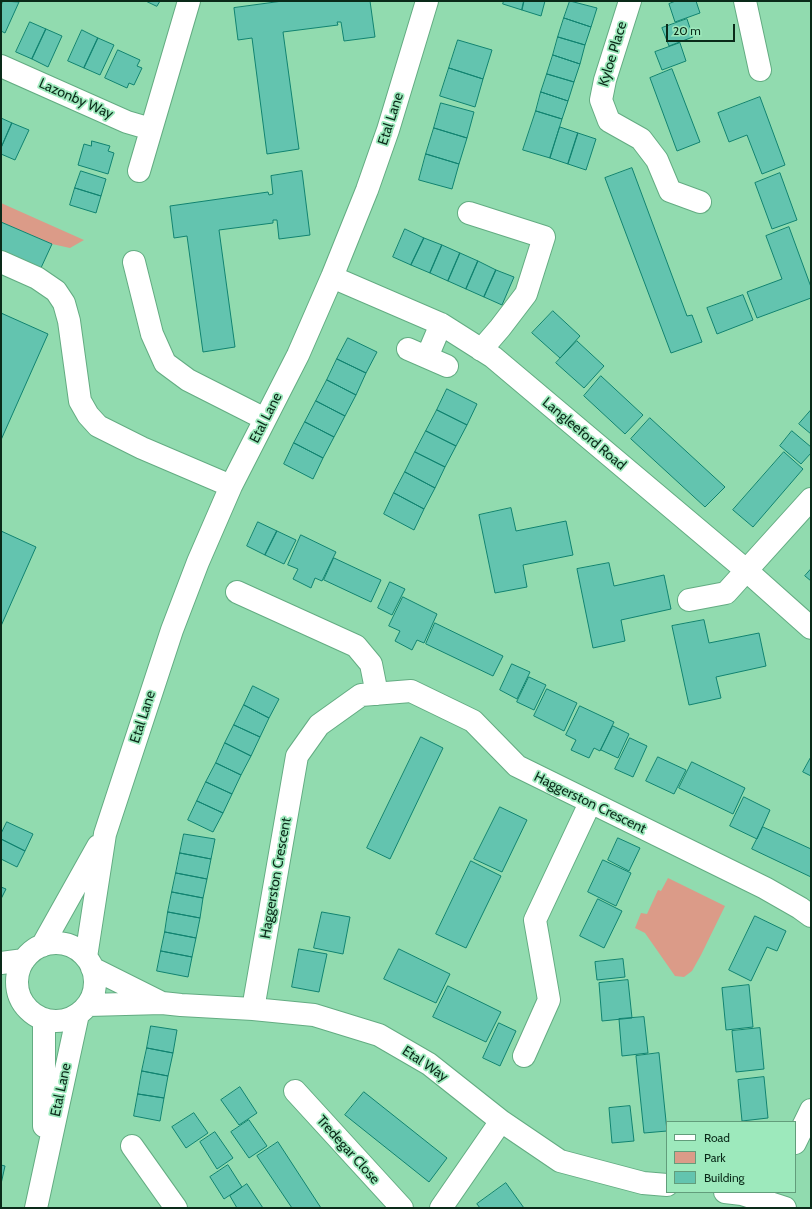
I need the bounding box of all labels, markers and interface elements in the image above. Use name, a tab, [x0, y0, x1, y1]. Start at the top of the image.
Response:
scale bar	[668, 16, 737, 42]
street label: Kyloe Place	[595, 20, 631, 88]
text: 20 m	[673, 23, 701, 38]
street label: Lazonby Way	[36, 75, 116, 123]
street label: Etal Lane	[375, 91, 407, 147]
street label: Etal Lane	[246, 390, 286, 446]
street label: Langleeford Road	[539, 394, 629, 474]
street label: Etal Lane	[127, 689, 159, 745]
street label: Haggerston Crescent	[531, 769, 649, 837]
street label: Haggerston Crescent	[257, 816, 295, 940]
street label: Etal Way	[399, 1043, 451, 1085]
street label: Etal Lane	[47, 1062, 75, 1118]
street label: Tredegar Close	[313, 1112, 383, 1188]
legend	[666, 1121, 796, 1193]
text: Road	[704, 1130, 730, 1145]
text: Park	[704, 1150, 726, 1165]
text: Building	[704, 1170, 745, 1185]

